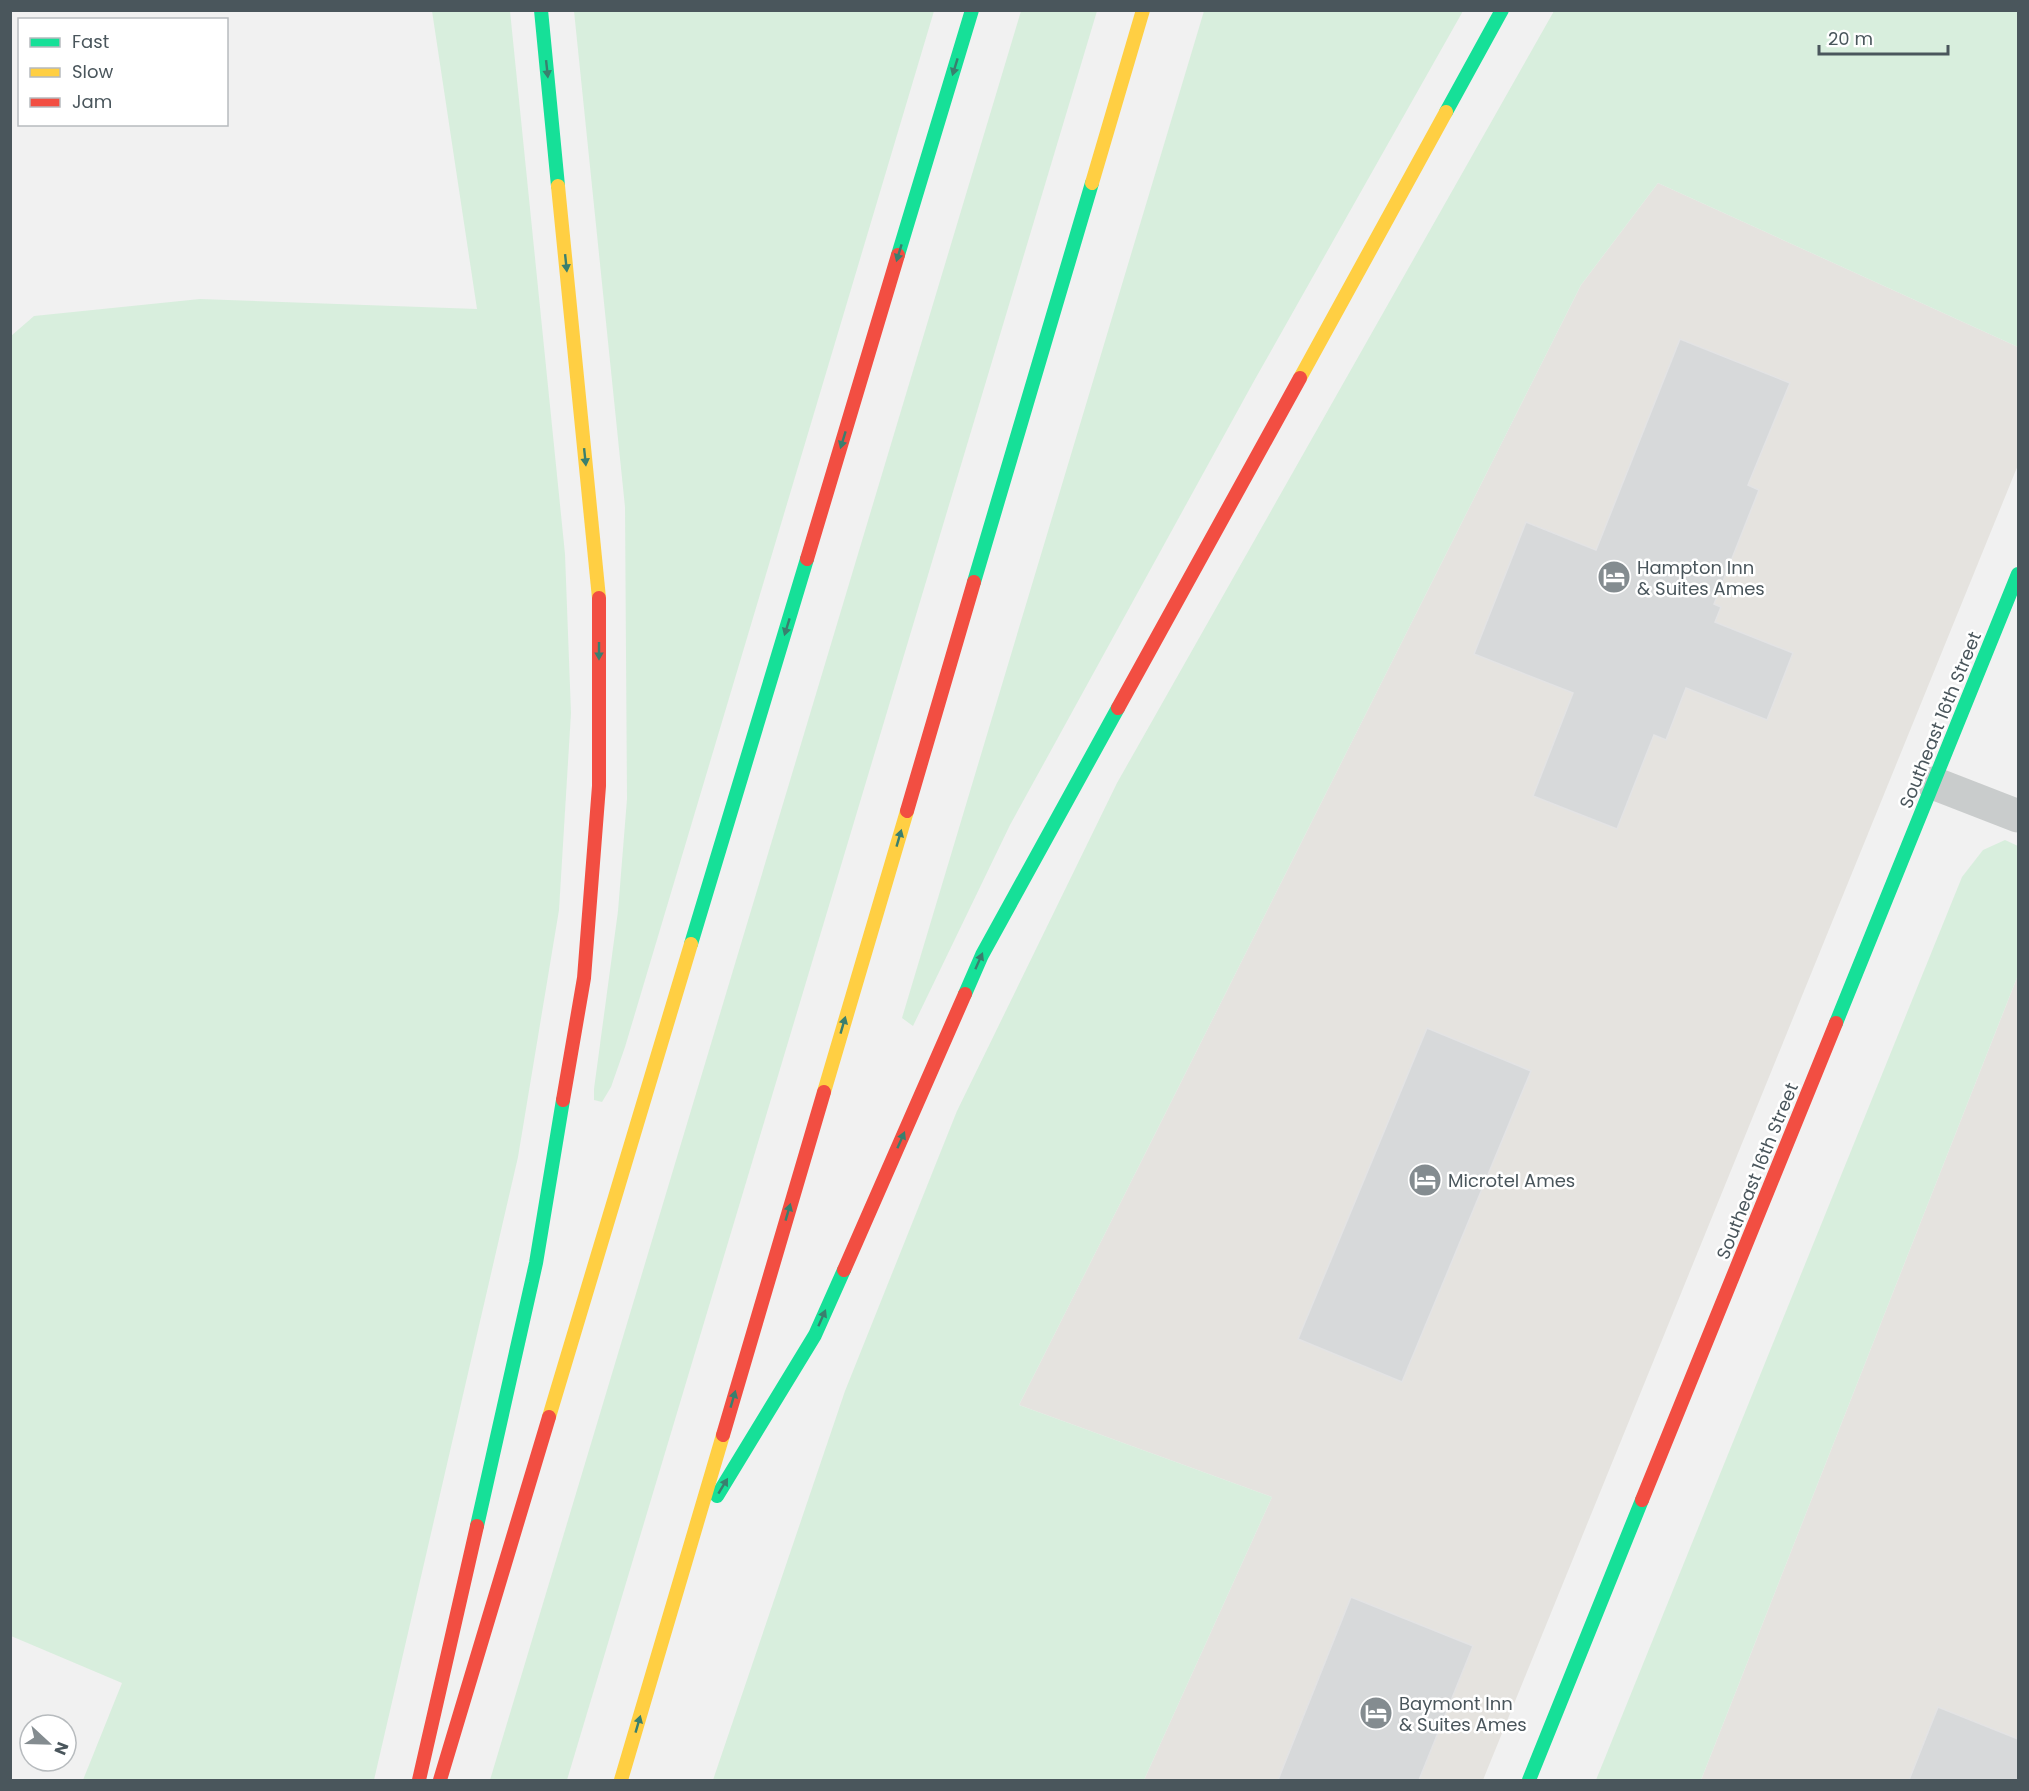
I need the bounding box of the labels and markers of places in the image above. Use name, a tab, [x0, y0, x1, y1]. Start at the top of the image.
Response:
place label: Hampton Inn & Suites Ames	[1637, 555, 1765, 601]
hotel icon: Hampton Inn & Suites Ames	[1596, 559, 1632, 595]
hotel icon: Microtel Ames	[1407, 1162, 1443, 1198]
place label: Microtel Ames	[1448, 1168, 1575, 1193]
place label: Baymont Inn & Suites Ames	[1399, 1691, 1527, 1737]
hotel icon: Baymont Inn & Suites Ames	[1358, 1695, 1394, 1731]

